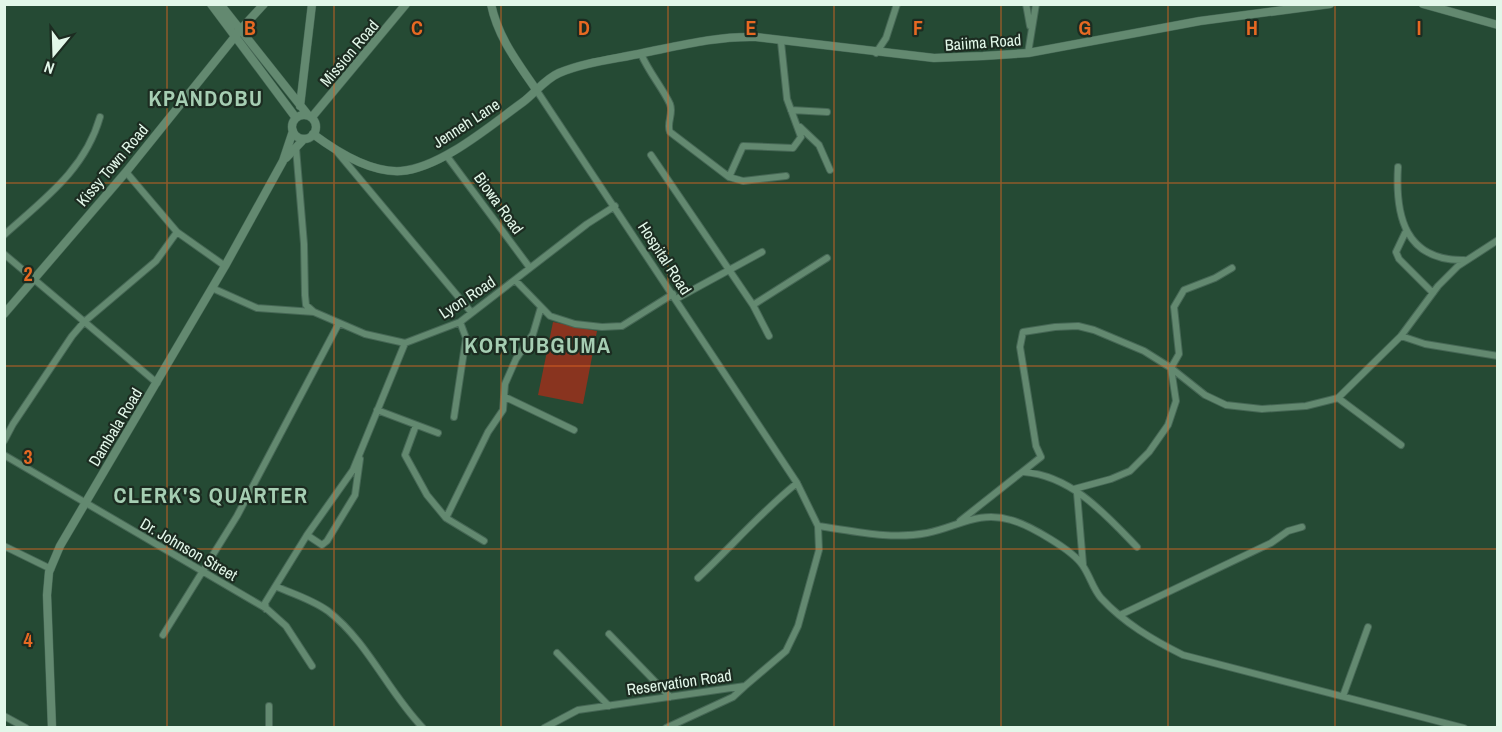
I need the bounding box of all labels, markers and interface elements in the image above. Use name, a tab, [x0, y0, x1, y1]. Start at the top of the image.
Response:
text: B	[244, 14, 256, 41]
text: C	[411, 14, 423, 41]
text: D	[578, 14, 590, 41]
text: E	[746, 14, 757, 41]
text: F	[913, 14, 923, 41]
text: G	[1079, 14, 1091, 41]
text: H	[1246, 14, 1258, 41]
text: I	[1417, 14, 1421, 41]
street label: Mission Road	[315, 15, 383, 91]
north arrow	[24, 24, 84, 84]
street label: Baiima Road	[944, 28, 1022, 56]
text: N	[41, 56, 57, 80]
district label: KPANDOBU	[149, 83, 263, 113]
street label: Jenneh Lane	[428, 93, 504, 153]
street label: Kissy Town Road	[71, 119, 153, 211]
street label: Biowa Road	[469, 168, 529, 238]
street label: Hospital Road	[633, 217, 697, 299]
text: 2	[23, 260, 33, 287]
street label: Lyon Road	[435, 271, 499, 323]
district label: KORTUBGUMA	[464, 330, 612, 360]
street label: Dambala Road	[83, 384, 147, 470]
text: 3	[23, 443, 33, 470]
district label: CLERK'S QUARTER	[113, 480, 309, 510]
street label: Dr. Johnson Street	[136, 512, 242, 586]
text: 4	[23, 626, 33, 653]
street label: Reservation Road	[625, 664, 733, 700]

